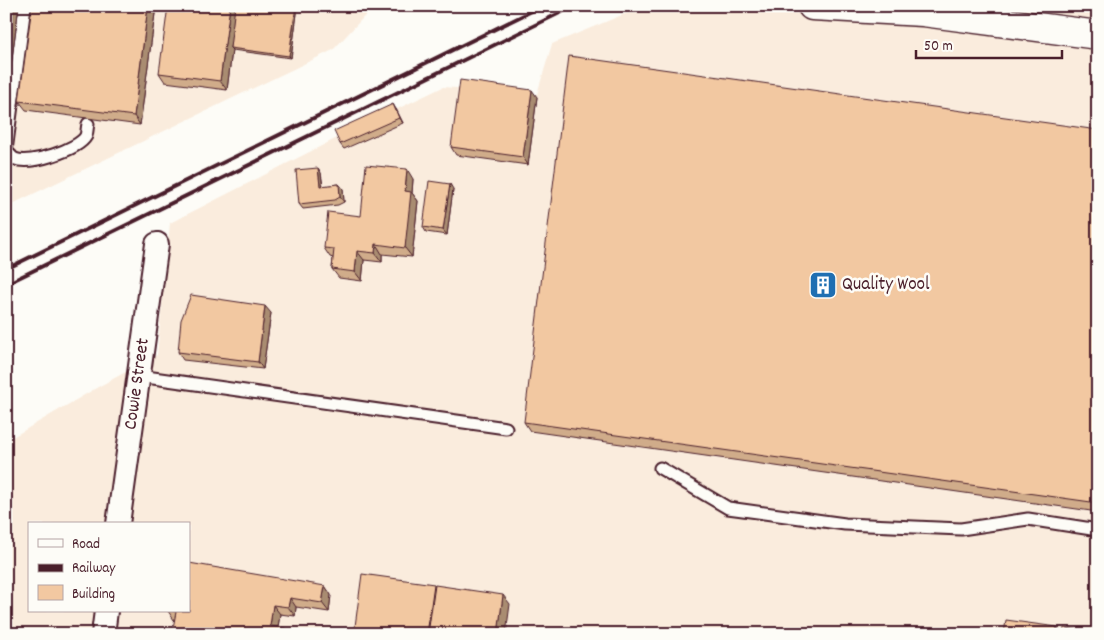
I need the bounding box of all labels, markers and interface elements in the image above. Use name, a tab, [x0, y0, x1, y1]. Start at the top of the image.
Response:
scale bar	[916, 28, 1063, 60]
text: 50 m	[924, 36, 953, 58]
building icon: Quality Wool	[808, 270, 838, 300]
place label: Quality Wool	[842, 272, 930, 299]
street label: Cowie Street	[118, 336, 158, 432]
legend	[28, 522, 190, 612]
text: Road	[72, 534, 100, 556]
text: Railway	[72, 558, 116, 580]
text: Building	[72, 584, 115, 606]

